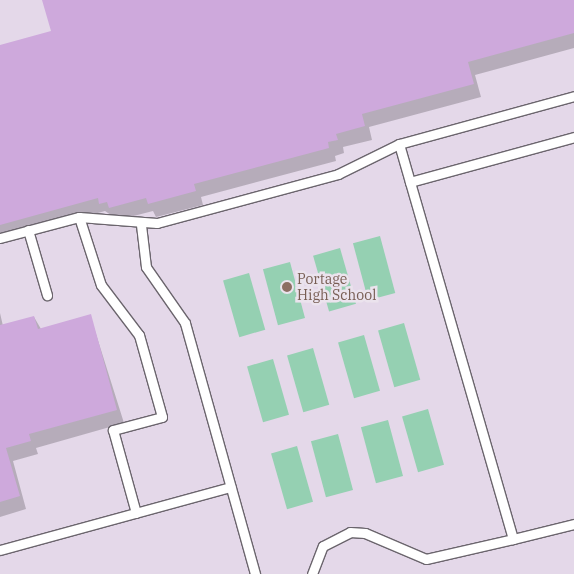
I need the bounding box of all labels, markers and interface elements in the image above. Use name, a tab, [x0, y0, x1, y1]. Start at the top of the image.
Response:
place label: Portage High School	[297, 271, 376, 304]
marker: Portage High School	[281, 281, 293, 293]

